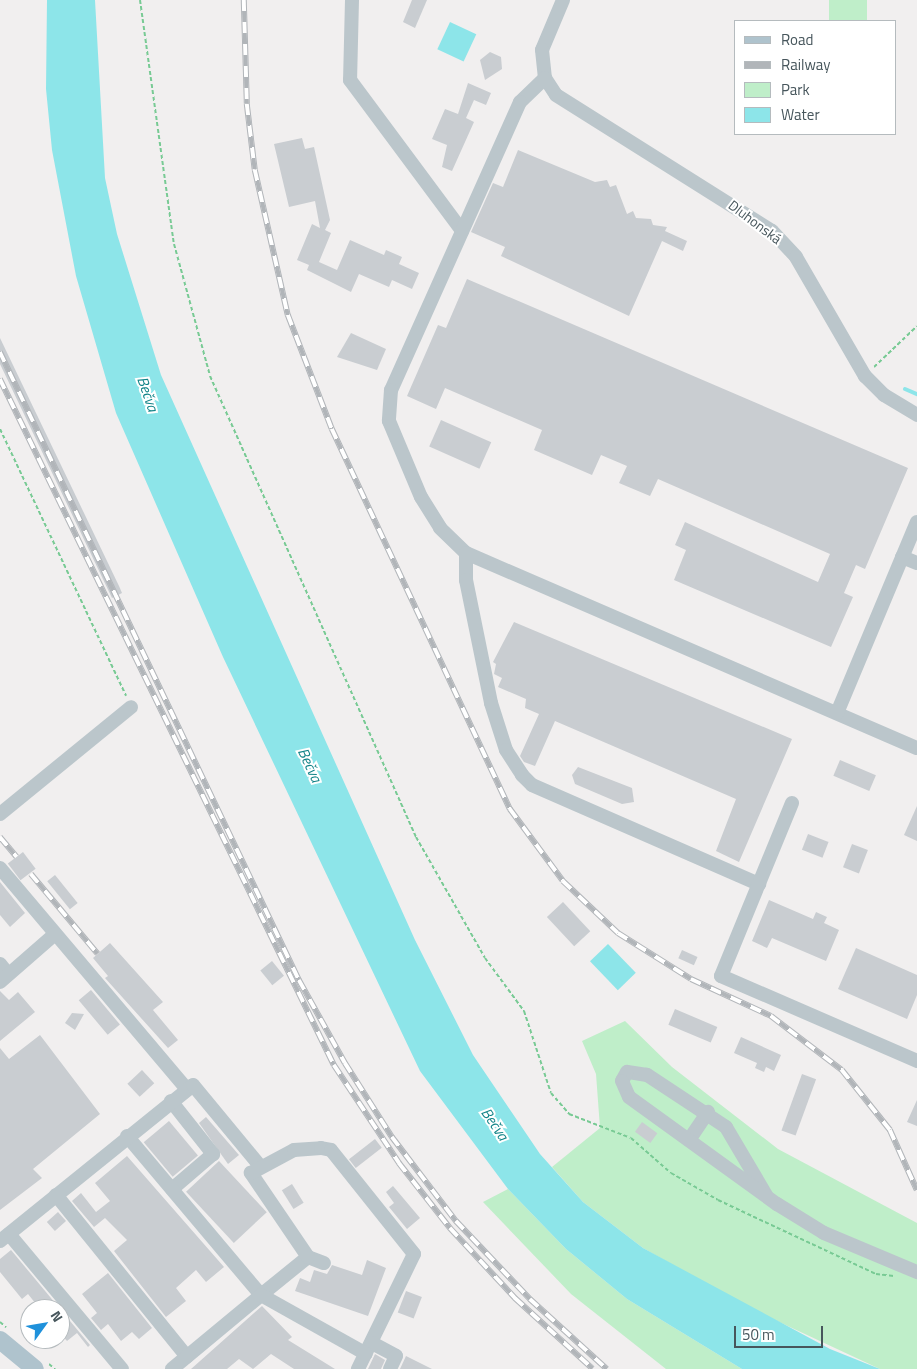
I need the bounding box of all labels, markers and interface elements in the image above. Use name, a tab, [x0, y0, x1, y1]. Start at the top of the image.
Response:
legend	[734, 20, 897, 135]
text: Road	[781, 28, 813, 51]
text: Railway	[781, 53, 831, 76]
text: Park	[781, 78, 810, 101]
text: Water	[781, 103, 820, 126]
street label: Dluhonská	[725, 197, 785, 247]
water label: Bečva	[134, 374, 162, 414]
water label: Bečva	[294, 745, 326, 785]
water label: Bečva	[478, 1104, 512, 1144]
north arrow	[20, 1299, 70, 1349]
text: N	[46, 1307, 69, 1326]
scale bar	[737, 1316, 826, 1348]
text: 50 m	[742, 1323, 775, 1346]

